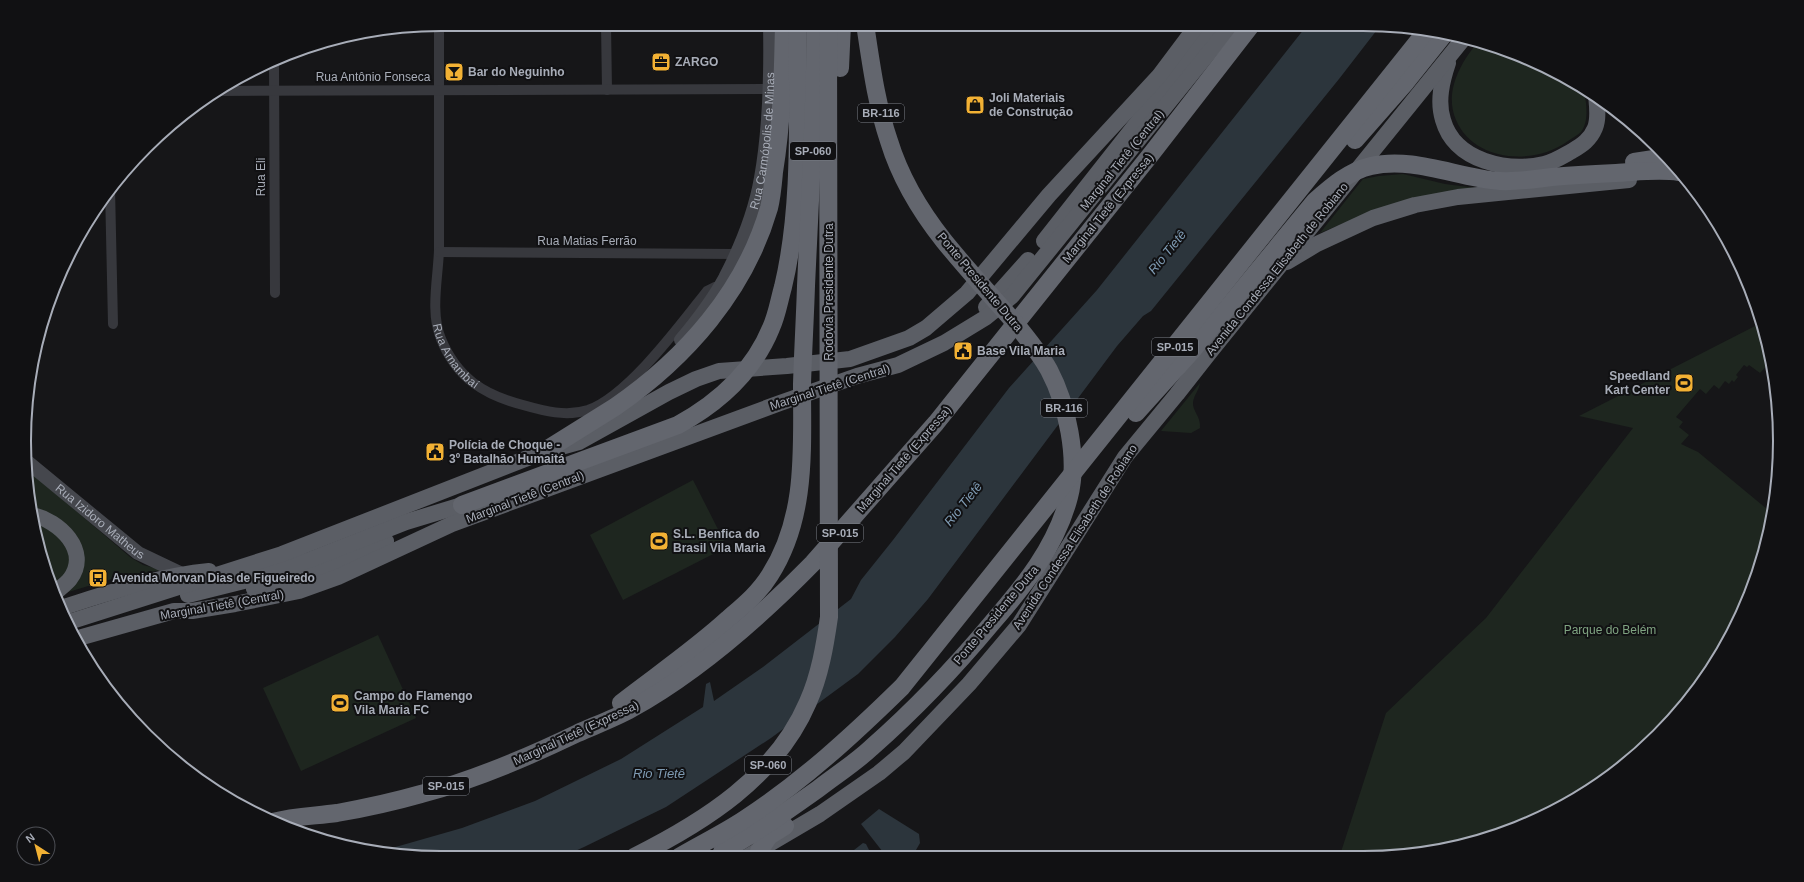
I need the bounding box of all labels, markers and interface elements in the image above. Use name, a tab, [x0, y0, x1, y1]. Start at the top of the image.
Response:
office icon: ZARGO	[650, 51, 672, 73]
place label: ZARGO	[675, 55, 718, 69]
bar icon: Bar do Neguinho	[443, 61, 465, 83]
place label: Bar do Neguinho	[468, 65, 565, 79]
street label: Rua Antônio Fonseca	[316, 70, 431, 84]
street label: Rua Carmópolis de Minas	[747, 72, 777, 211]
place label: Joli Materiais de Construção	[989, 91, 1073, 119]
shop icon: Joli Materiais de Construção	[964, 94, 986, 116]
road number: BR-116	[858, 104, 904, 122]
street label: Marginal Tietê (Central)	[1077, 107, 1167, 213]
road number: SP-060	[790, 142, 836, 160]
street label: Marginal Tietê (Expressa)	[1060, 150, 1156, 266]
street label: Rua Eli	[254, 158, 268, 196]
street label: Avenida Condessa Elisabeth de Robiano	[1203, 180, 1351, 358]
street label: Rodovia Presidente Dutra	[822, 223, 836, 361]
water label: Rio Tietê	[1145, 227, 1189, 277]
street label: Ponte Presidente Dutra	[935, 230, 1026, 335]
street label: Rua Matias Ferrão	[537, 234, 637, 248]
street label: Rua Amambaí	[430, 322, 482, 392]
road number: SP-015	[1152, 338, 1198, 356]
public building icon: Base Vila Maria	[952, 340, 974, 362]
place label: Base Vila Maria	[977, 344, 1065, 358]
street label: Marginal Tietê (Central)	[768, 361, 892, 413]
place label: Speedland Kart Center	[1605, 369, 1670, 397]
sports icon: Speedland Kart Center	[1673, 372, 1695, 394]
road number: BR-116	[1041, 399, 1087, 417]
street label: Marginal Tietê (Expressa)	[854, 403, 954, 515]
place label: Polícia de Choque - 3º Batalhão Humaitá	[449, 438, 565, 466]
public building icon: Polícia de Choque - 3º Batalhão Humaitá	[424, 441, 446, 463]
street label: Avenida Condessa Elisabeth de Robiano	[1010, 442, 1140, 632]
street label: Marginal Tietê (Central)	[464, 468, 586, 526]
water label: Rio Tietê	[941, 479, 985, 529]
street label: Rua Izidoro Matheus	[53, 481, 147, 562]
road number: SP-015	[817, 524, 863, 542]
place label: S.L. Benfica do Brasil Vila Maria	[673, 527, 766, 555]
sports icon: S.L. Benfica do Brasil Vila Maria	[648, 530, 670, 552]
street label: Ponte Presidente Dutra	[951, 562, 1042, 667]
bus stop icon: Avenida Morvan Dias de Figueiredo	[87, 567, 109, 589]
place label: Avenida Morvan Dias de Figueiredo	[112, 571, 315, 585]
street label: Marginal Tietê (Central)	[159, 587, 285, 623]
park label: Parque do Belém	[1564, 623, 1656, 637]
place label: Campo do Flamengo Vila Maria FC	[354, 689, 473, 717]
sports icon: Campo do Flamengo Vila Maria FC	[329, 692, 351, 714]
street label: Marginal Tietê (Expressa)	[511, 698, 641, 768]
road number: SP-060	[745, 756, 791, 774]
water label: Rio Tietê	[633, 766, 685, 781]
road number: SP-015	[423, 777, 469, 795]
north arrow	[16, 826, 56, 866]
text: N	[23, 831, 37, 845]

